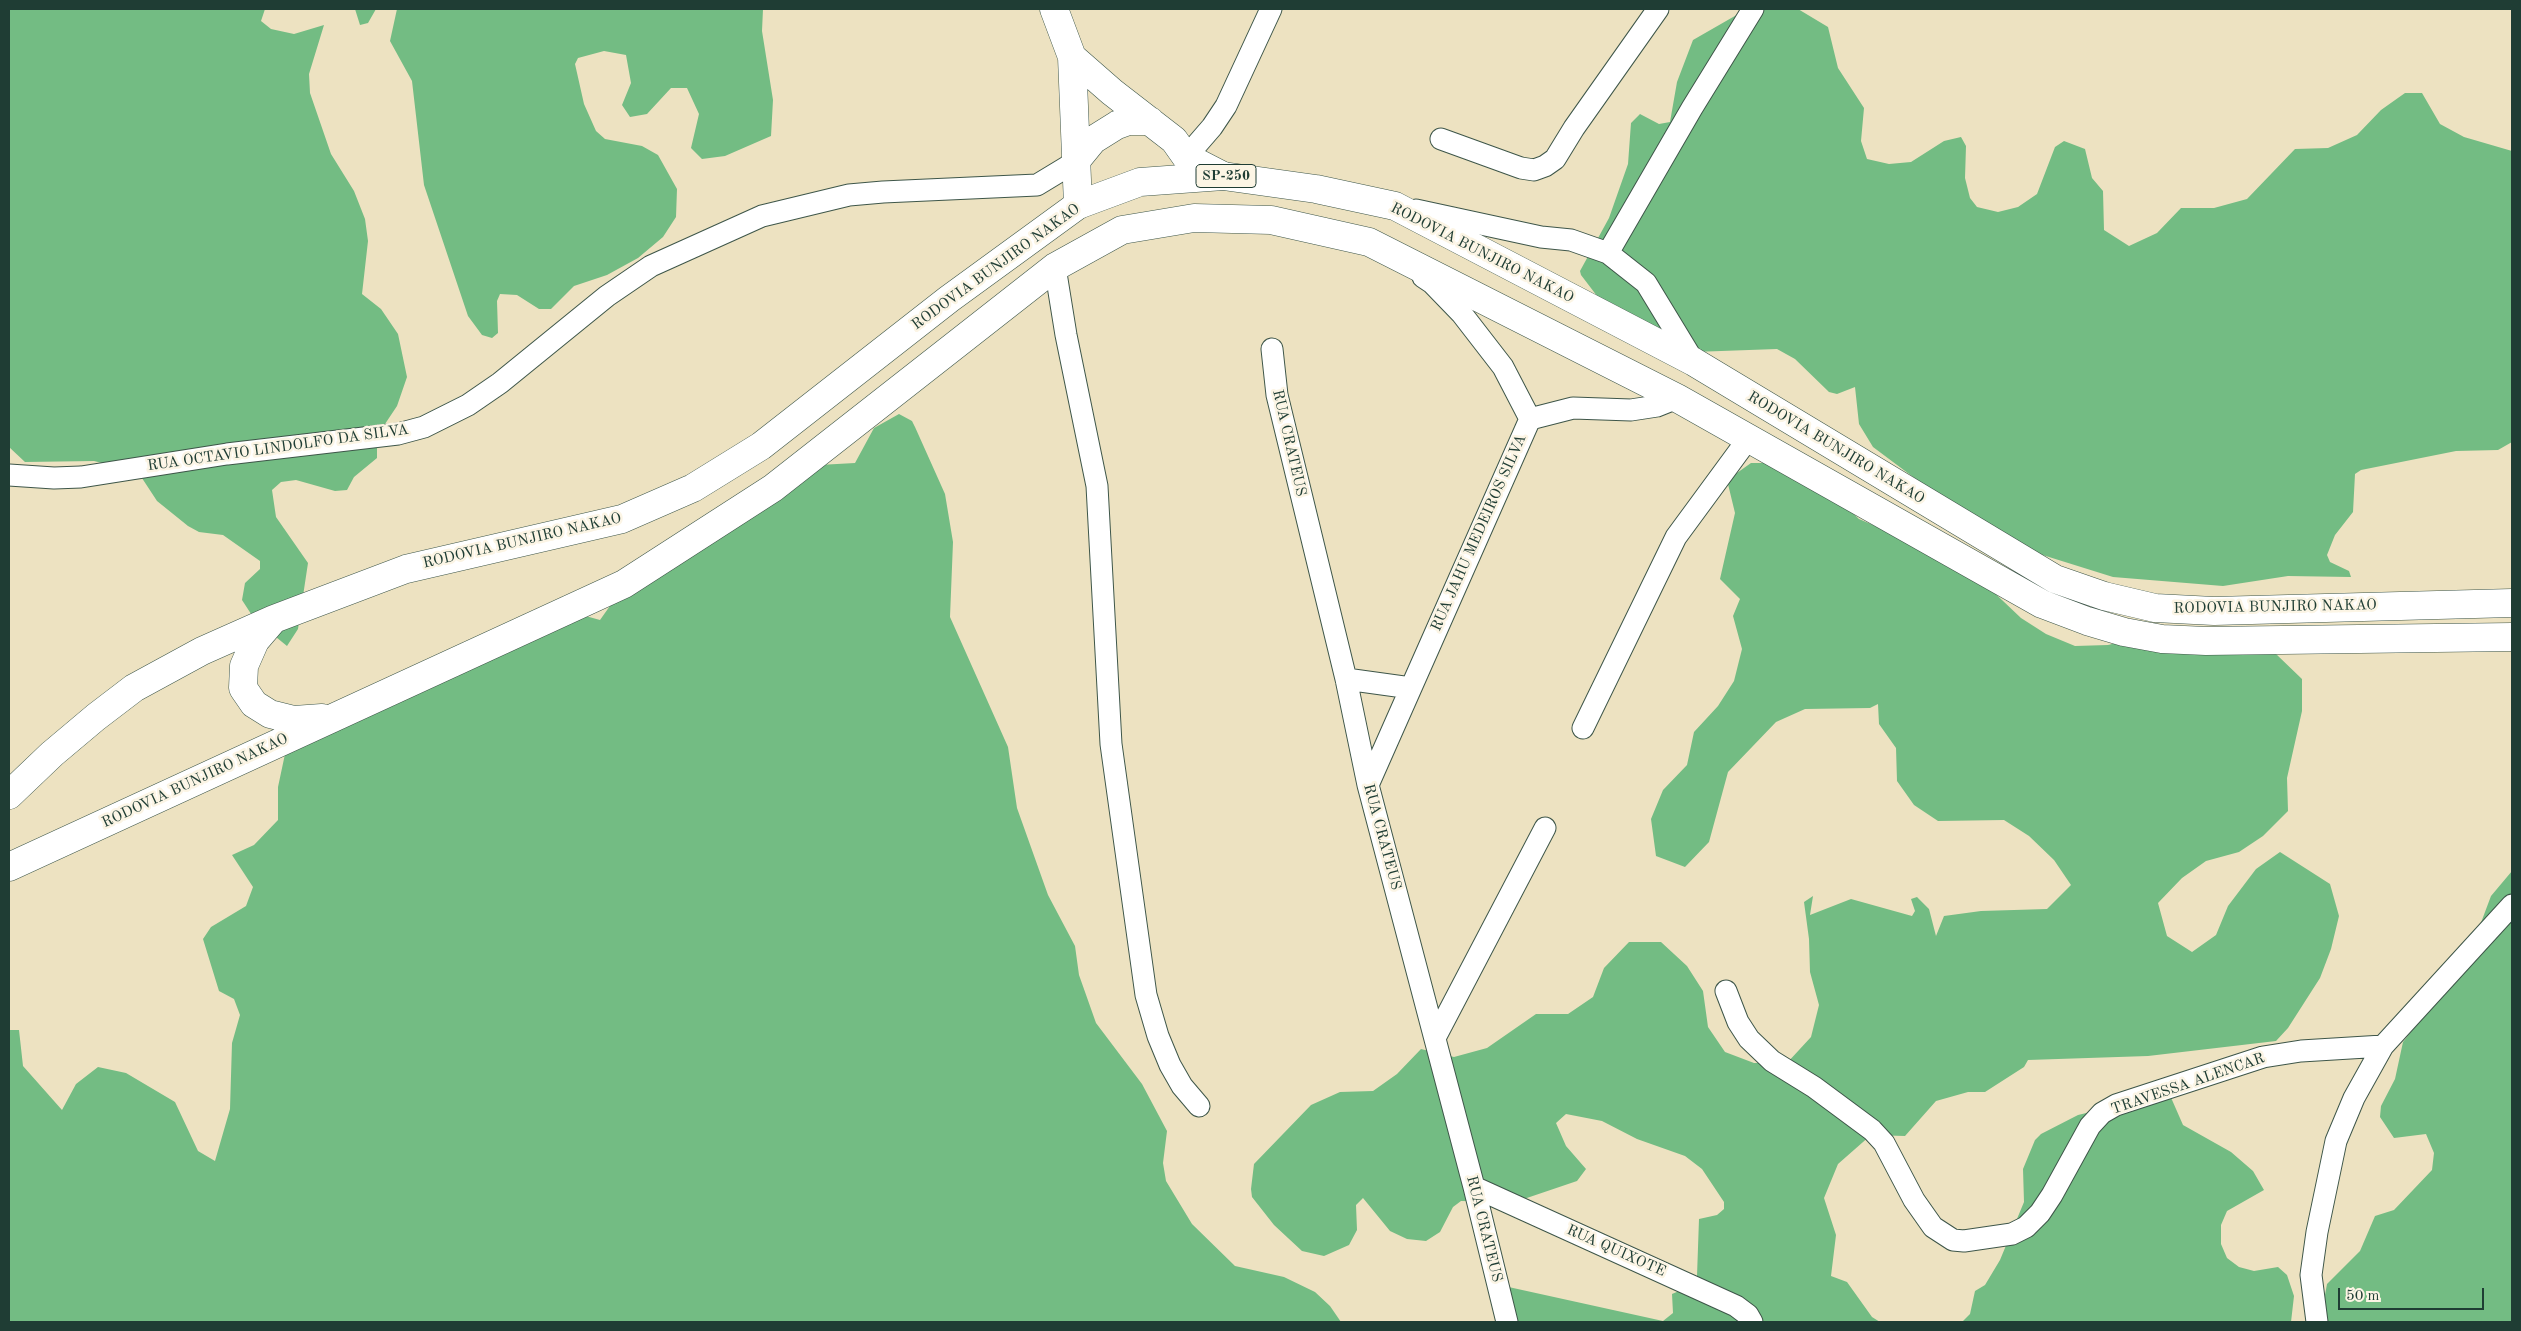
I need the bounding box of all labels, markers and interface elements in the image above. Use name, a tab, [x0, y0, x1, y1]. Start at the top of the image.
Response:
road number: SP-250	[1196, 165, 1256, 188]
street label: RODOVIA BUNJIRO NAKAO	[1387, 199, 1577, 307]
street label: RODOVIA BUNJIRO NAKAO	[909, 200, 1083, 334]
street label: RUA CRATEUS	[1268, 388, 1310, 498]
street label: RODOVIA BUNJIRO NAKAO	[1744, 388, 1928, 508]
street label: RUA OCTAVIO LINDOLFO DA SILVA	[146, 421, 410, 475]
street label: RUA JAHU MEDEIROS SILVA	[1427, 432, 1531, 634]
street label: RODOVIA BUNJIRO NAKAO	[421, 509, 623, 573]
street label: RODOVIA BUNJIRO NAKAO	[2173, 596, 2377, 618]
street label: RODOVIA BUNJIRO NAKAO	[99, 730, 291, 832]
street label: RUA CRATEUS	[1359, 782, 1405, 892]
street label: TRAVESSA ALENCAR	[2109, 1049, 2267, 1119]
street label: RUA CRATEUS	[1462, 1174, 1506, 1284]
street label: RUA QUIXOTE	[1564, 1221, 1668, 1281]
scale bar	[2341, 1278, 2487, 1310]
text: 50 m	[2346, 1289, 2380, 1304]

